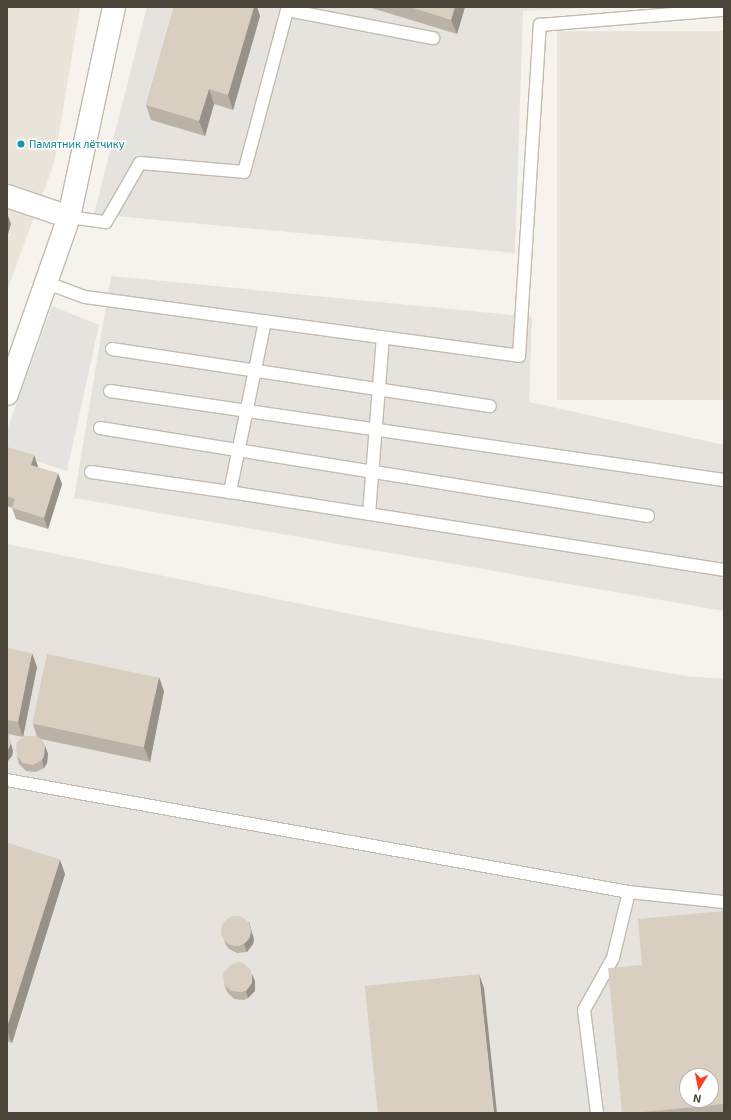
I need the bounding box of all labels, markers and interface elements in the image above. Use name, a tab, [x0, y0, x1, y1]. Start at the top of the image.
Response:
place label: Памятник лётчику	[29, 137, 125, 151]
marker: Памятник лётчику	[16, 139, 26, 149]
north arrow	[679, 1068, 719, 1108]
text: N	[692, 1092, 702, 1106]

